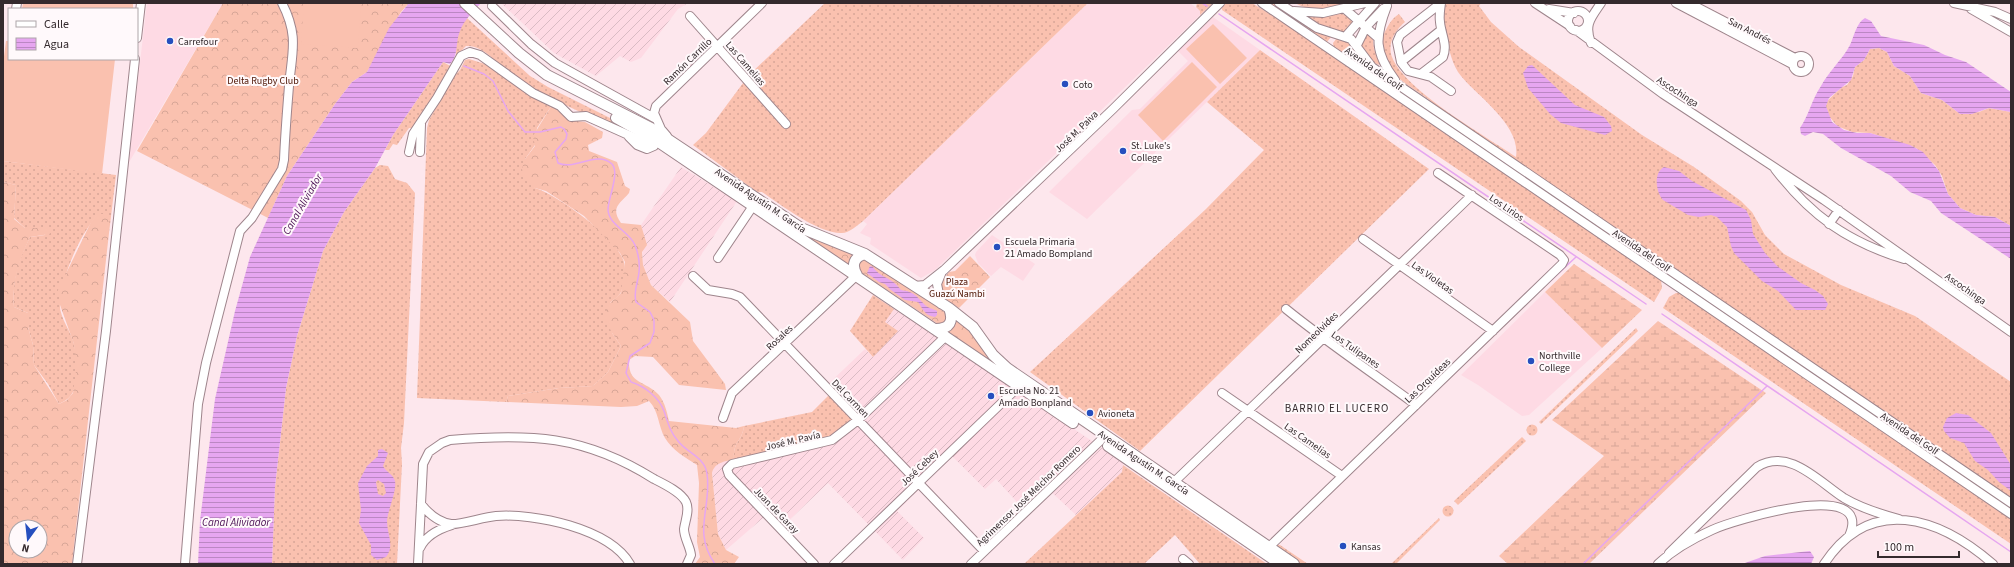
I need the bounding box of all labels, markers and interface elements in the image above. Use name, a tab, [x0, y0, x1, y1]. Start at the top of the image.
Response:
legend	[8, 8, 138, 60]
street label: San Andrés	[1726, 14, 1774, 48]
text: Calle	[44, 16, 69, 33]
place label: Carrefour	[178, 35, 218, 49]
street label: Ramón Carrillo	[660, 35, 715, 88]
text: Agua	[44, 36, 69, 53]
marker: Carrefour	[165, 36, 175, 46]
street label: Las Camelias	[722, 39, 768, 89]
street label: Avenida del Golf	[1342, 44, 1406, 95]
street label: Ascochinga	[1654, 73, 1701, 111]
park label: Delta Rugby Club	[227, 74, 299, 88]
place label: Coto	[1073, 78, 1093, 92]
marker: Coto	[1060, 79, 1070, 89]
street label: José M. Paiva	[1052, 107, 1101, 156]
place label: St. Luke's College	[1131, 139, 1170, 165]
marker: St. Luke's College	[1118, 146, 1128, 156]
street label: Avenida Agustín M. García	[712, 165, 809, 237]
water label: Canal Aliviador	[279, 170, 327, 238]
street label: Los Lirios	[1486, 191, 1527, 225]
street label: Avenida del Golf	[1610, 226, 1674, 276]
place label: Escuela Primaria 21 Amado Bompland	[1005, 235, 1092, 261]
marker: Escuela Primaria 21 Amado Bompland	[992, 242, 1002, 252]
street label: Las Violetas	[1408, 258, 1456, 298]
street label: Ascochinga	[1942, 269, 1989, 308]
park label: Plaza Guazú Nambi	[929, 275, 985, 301]
street label: Nomeolvides	[1292, 309, 1341, 357]
street label: Rosales	[763, 322, 796, 354]
street label: Los Tulipanes	[1328, 328, 1383, 372]
place label: Northville College	[1539, 349, 1580, 375]
street label: Las Orquídeas	[1402, 355, 1454, 406]
marker: Northville College	[1526, 356, 1536, 366]
street label: Del Carmen	[828, 376, 872, 421]
place label: Escuela No. 21 Amado Bonpland	[999, 384, 1072, 410]
marker: Escuela No. 21 Amado Bonpland	[986, 391, 996, 401]
district label: BARRIO EL LUCERO	[1285, 401, 1389, 416]
place label: Avioneta	[1098, 407, 1134, 421]
marker: Avioneta	[1085, 408, 1095, 418]
street label: Avenida del Golf	[1878, 409, 1942, 459]
street label: Las Camelias	[1281, 419, 1334, 462]
street label: Avenida Agustín M. García	[1095, 427, 1192, 499]
street label: José M. Pavía	[765, 428, 822, 454]
street label: Agrimensor José Melchor Romero	[973, 442, 1084, 549]
street label: José Cebey	[898, 446, 942, 489]
street label: Juan de Garay	[751, 484, 802, 537]
water label: Canal Aliviador	[202, 515, 271, 530]
north arrow	[8, 519, 48, 559]
scale bar	[1878, 533, 1959, 559]
text: 100 m	[1884, 539, 1914, 556]
text: N	[20, 540, 31, 556]
place label: Kansas	[1351, 540, 1381, 554]
marker: Kansas	[1338, 541, 1348, 551]

